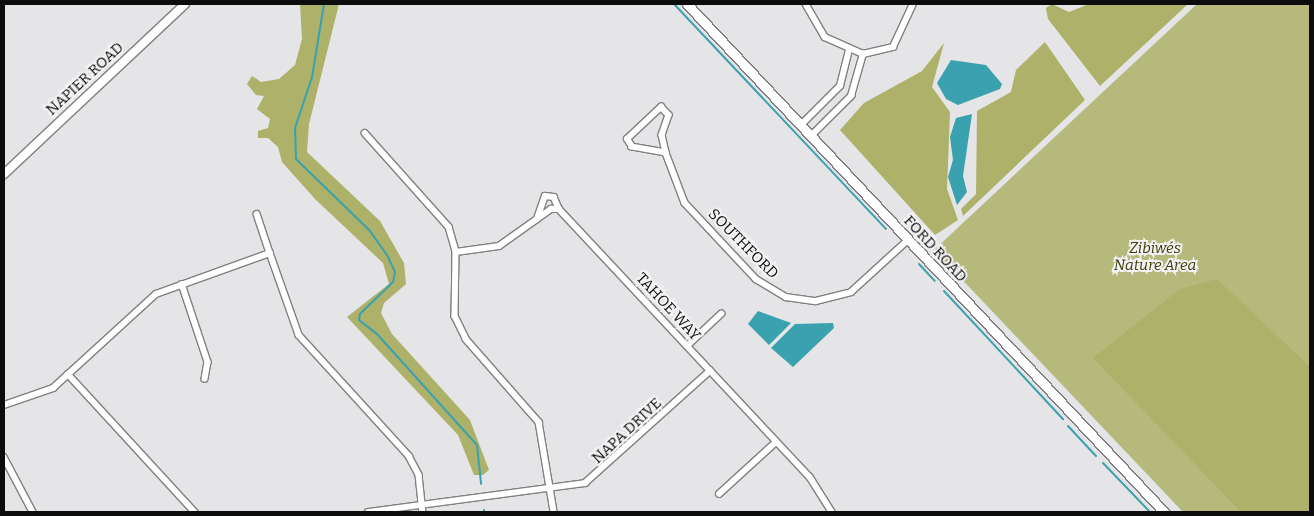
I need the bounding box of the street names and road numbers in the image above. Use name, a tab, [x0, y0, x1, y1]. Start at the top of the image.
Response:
street label: NAPIER ROAD	[43, 39, 127, 119]
street label: SOUTHFORD	[704, 205, 782, 283]
street label: FORD ROAD	[900, 212, 970, 286]
street label: TAHOE WAY	[632, 269, 704, 345]
street label: NAPA DRIVE	[589, 394, 665, 468]

